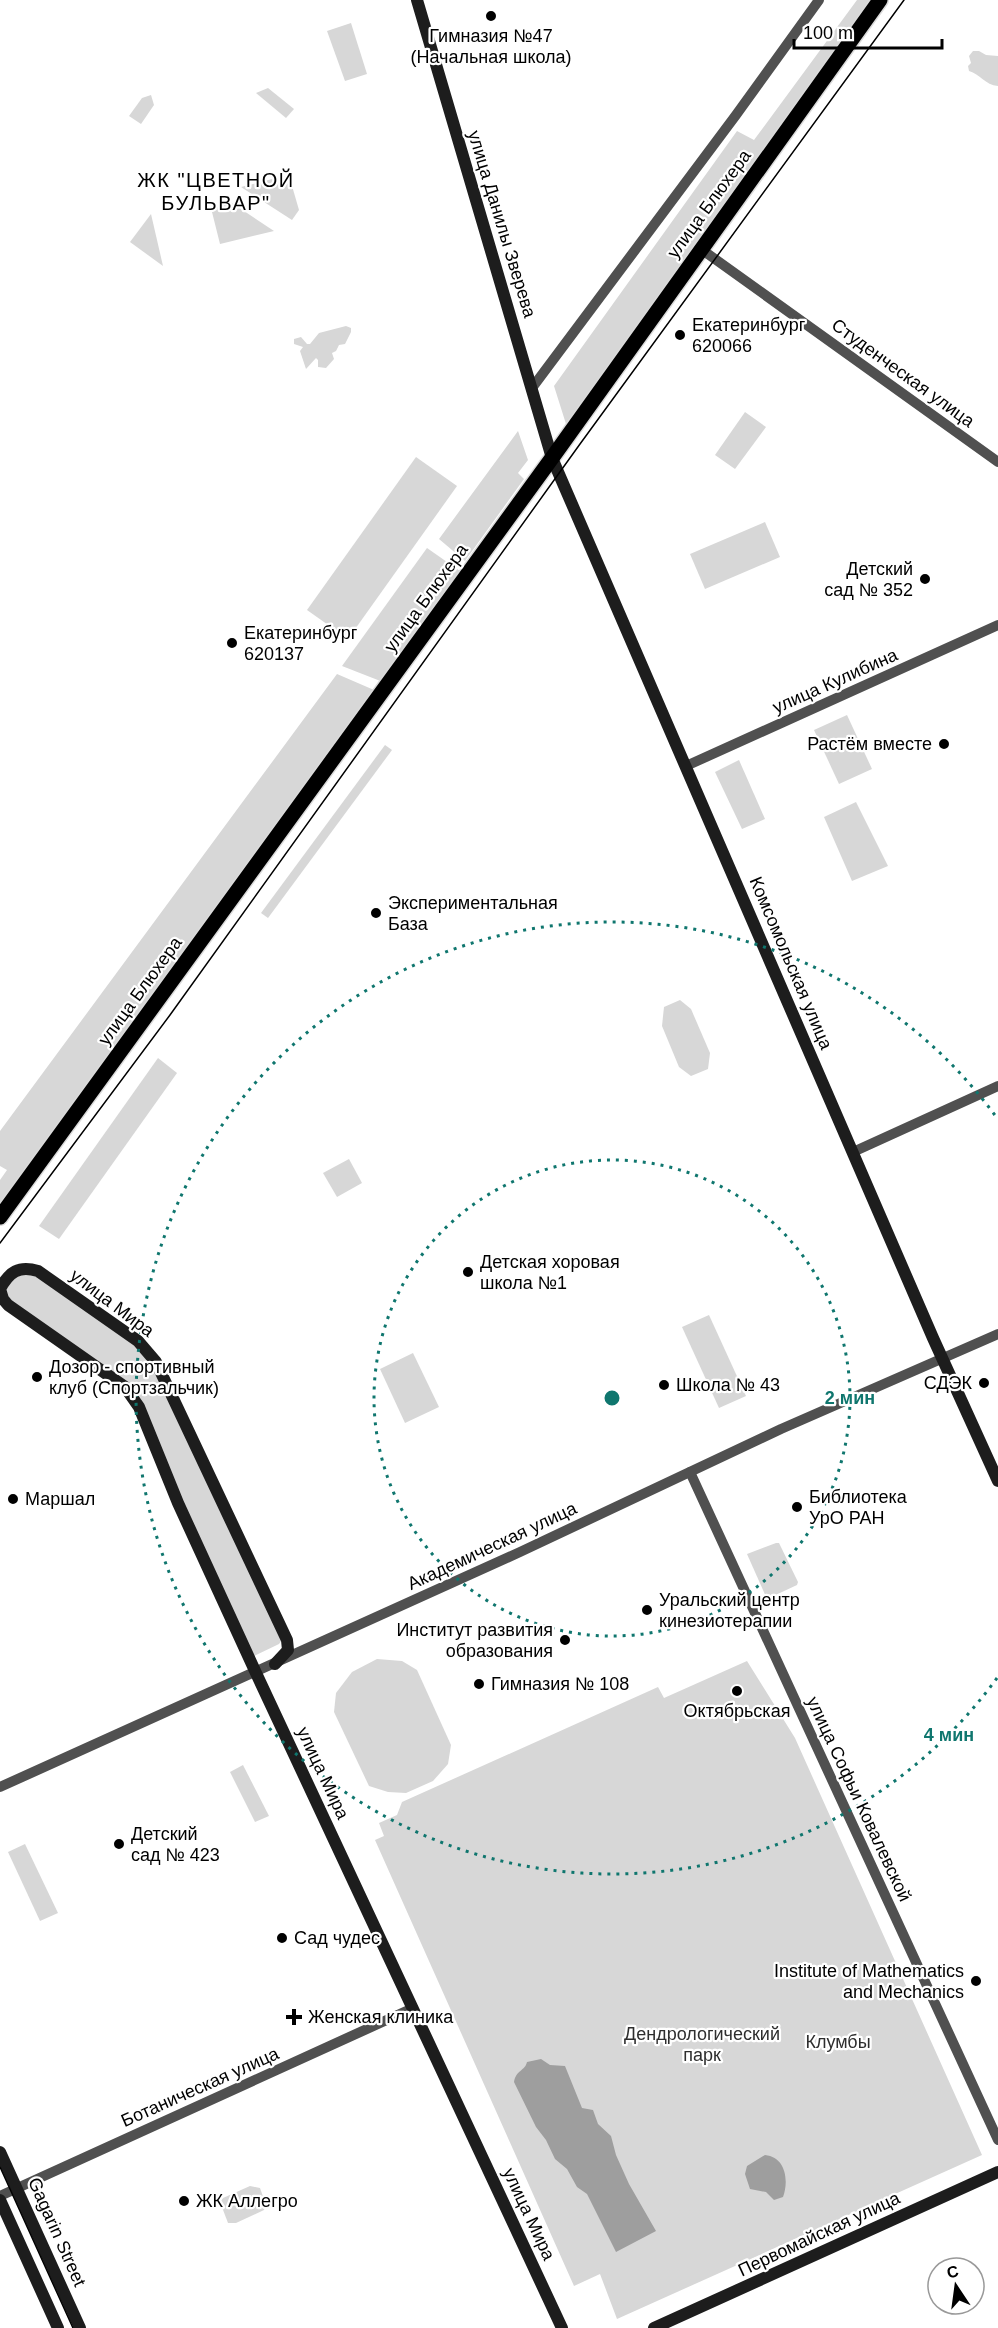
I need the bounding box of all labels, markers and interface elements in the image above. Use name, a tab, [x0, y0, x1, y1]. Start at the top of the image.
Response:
marker: Гимназия №47 (Начальная школа)	[484, 9, 498, 23]
scale bar	[794, 12, 942, 50]
text: 100 m	[803, 23, 853, 43]
place label: Гимназия №47 (Начальная школа)	[410, 26, 572, 67]
street label: улица Данилы Зверева	[464, 128, 540, 321]
street label: улица Блюхера	[663, 145, 755, 262]
district label: ЖК "ЦВЕТНОЙ БУЛЬВАР"	[137, 168, 295, 214]
place label: Екатеринбург 620066	[692, 315, 806, 356]
street label: Студенческая улица	[828, 315, 979, 432]
marker: Екатеринбург 620066	[673, 328, 687, 342]
street label: улица Блюхера	[380, 539, 472, 656]
place label: Детский сад № 352	[824, 559, 913, 600]
marker: Детский сад № 352	[918, 572, 932, 586]
place label: Екатеринбург 620137	[244, 623, 358, 664]
marker: Екатеринбург 620137	[225, 636, 239, 650]
street label: улица Кулибина	[770, 644, 901, 717]
place label: Растём вместе	[807, 734, 932, 754]
marker: Растём вместе	[937, 737, 951, 751]
street label: Комсомольская улица	[746, 874, 837, 1053]
place label: Экспериментальная База	[388, 893, 558, 934]
marker: Экспериментальная База	[369, 906, 383, 920]
street label: улица Блюхера	[94, 932, 186, 1049]
place label: Детская хоровая школа №1	[480, 1252, 620, 1293]
street label: улица Мира	[66, 1265, 159, 1342]
marker: Детская хоровая школа №1	[461, 1265, 475, 1279]
place label: Дозор - спортивный клуб (Спортзальчик)	[49, 1357, 219, 1398]
marker: Дозор - спортивный клуб (Спортзальчик)	[30, 1370, 44, 1384]
place label: СДЭК	[924, 1373, 973, 1393]
place label: Школа № 43	[676, 1375, 780, 1395]
marker: СДЭК	[977, 1376, 991, 1390]
marker: Школа № 43	[657, 1378, 671, 1392]
centre of rings	[602, 1388, 622, 1408]
text: 2 мин	[825, 1388, 875, 1408]
place label: Библиотека УрО РАН	[809, 1487, 908, 1528]
place label: Маршал	[25, 1489, 95, 1509]
marker: Маршал	[6, 1492, 20, 1506]
street label: Академическая улица	[404, 1498, 581, 1594]
marker: Библиотека УрО РАН	[790, 1500, 804, 1514]
place label: Уральский центр кинезиотерапии	[659, 1590, 800, 1631]
marker: Уральский центр кинезиотерапии	[640, 1603, 654, 1617]
place label: Институт развития образования	[396, 1620, 553, 1661]
marker: Институт развития образования	[558, 1633, 572, 1647]
place label: Гимназия № 108	[491, 1674, 629, 1694]
marker: Гимназия № 108	[472, 1677, 486, 1691]
marker: Октябрьская	[730, 1684, 744, 1698]
street label: улица Софьи Ковалевской	[803, 1693, 915, 1905]
place label: Октябрьская	[684, 1701, 790, 1721]
street label: улица Мира	[293, 1724, 354, 1823]
text: 4 мин	[924, 1725, 974, 1745]
place label: Детский сад № 423	[131, 1824, 220, 1865]
marker: Детский сад № 423	[112, 1837, 126, 1851]
place label: Сад чудес	[294, 1928, 380, 1948]
marker: Сад чудес	[275, 1931, 289, 1945]
place label: Institute of Mathematics and Mechanics	[774, 1961, 964, 2002]
marker: Institute of Mathematics and Mechanics	[969, 1974, 983, 1988]
place label: Женская клиника	[308, 2007, 454, 2027]
marker: Женская клиника	[285, 2008, 303, 2026]
park label: Дендрологический парк	[624, 2024, 780, 2065]
park label: Клумбы	[805, 2032, 871, 2052]
street label: Ботаническая улица	[118, 2043, 283, 2131]
street label: улица Мира	[499, 2165, 560, 2264]
street label: Gagarin Street	[24, 2174, 90, 2290]
street label: Первомайская улица	[735, 2187, 904, 2280]
place label: ЖК Аллегро	[196, 2191, 298, 2211]
marker: ЖК Аллегро	[177, 2194, 191, 2208]
north arrow	[926, 2256, 986, 2316]
text: С	[945, 2262, 961, 2281]

